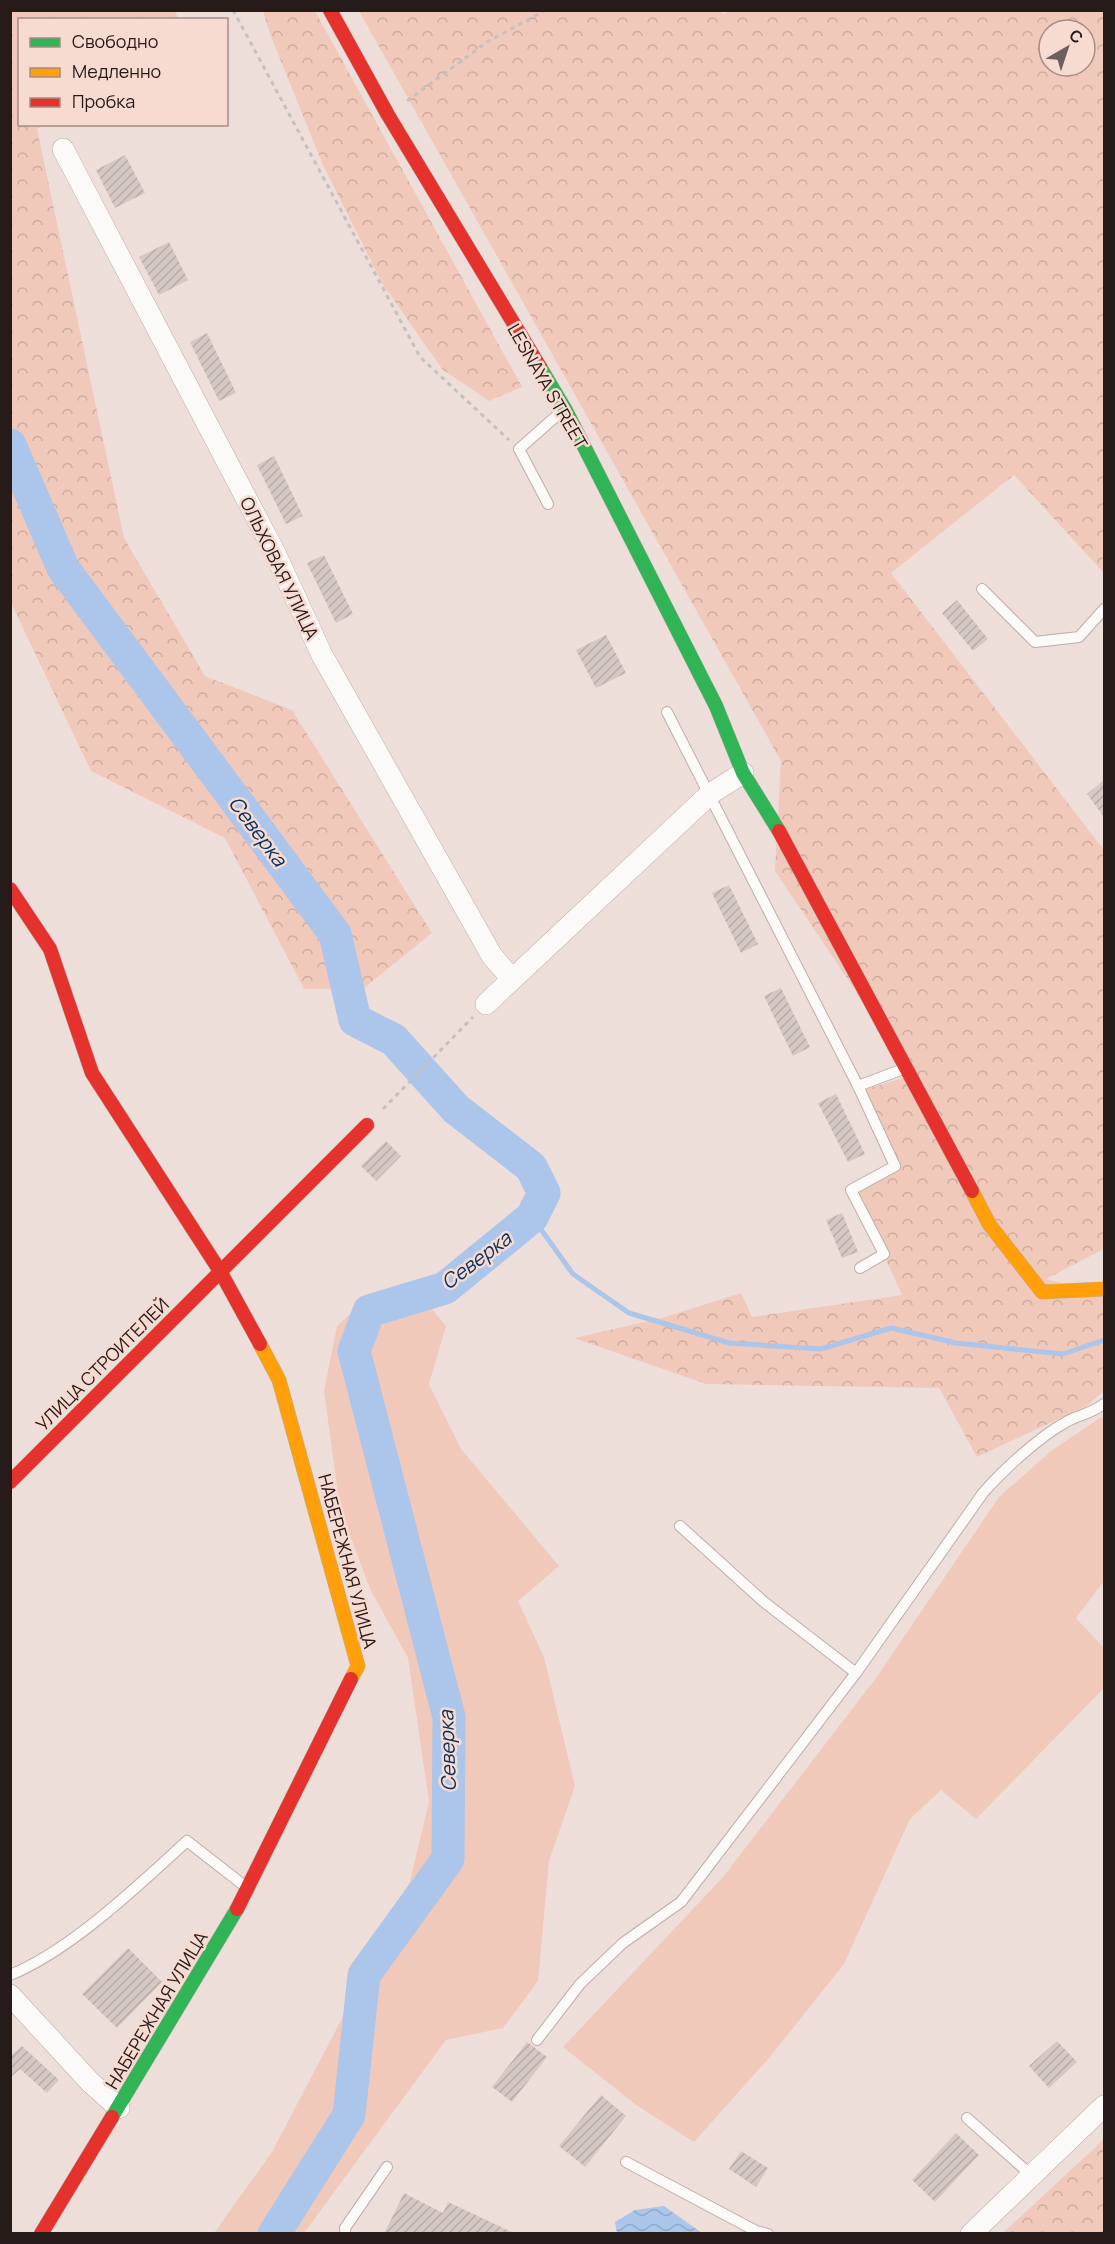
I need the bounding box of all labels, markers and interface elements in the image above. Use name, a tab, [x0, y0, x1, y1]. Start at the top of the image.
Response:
legend	[18, 18, 228, 126]
north arrow	[1037, 18, 1097, 78]
text: С	[1065, 24, 1088, 49]
text: Свободно	[72, 29, 158, 53]
text: Медленно	[72, 59, 161, 83]
text: Пробка	[72, 89, 135, 113]
street label: LESNAYA STREET	[502, 319, 594, 453]
street label: ОЛЬХОВАЯ УЛИЦА	[235, 493, 325, 644]
water label: Северка	[223, 790, 294, 872]
water label: Северка	[435, 1224, 517, 1295]
street label: УЛИЦА СТРОИТЕЛЕЙ	[30, 1292, 174, 1436]
street label: НАБЕРЕЖНАЯ УЛИЦА	[313, 1471, 383, 1652]
water label: Северка	[432, 1709, 462, 1792]
street label: НАБЕРЕЖНАЯ УЛИЦА	[99, 1926, 213, 2093]

